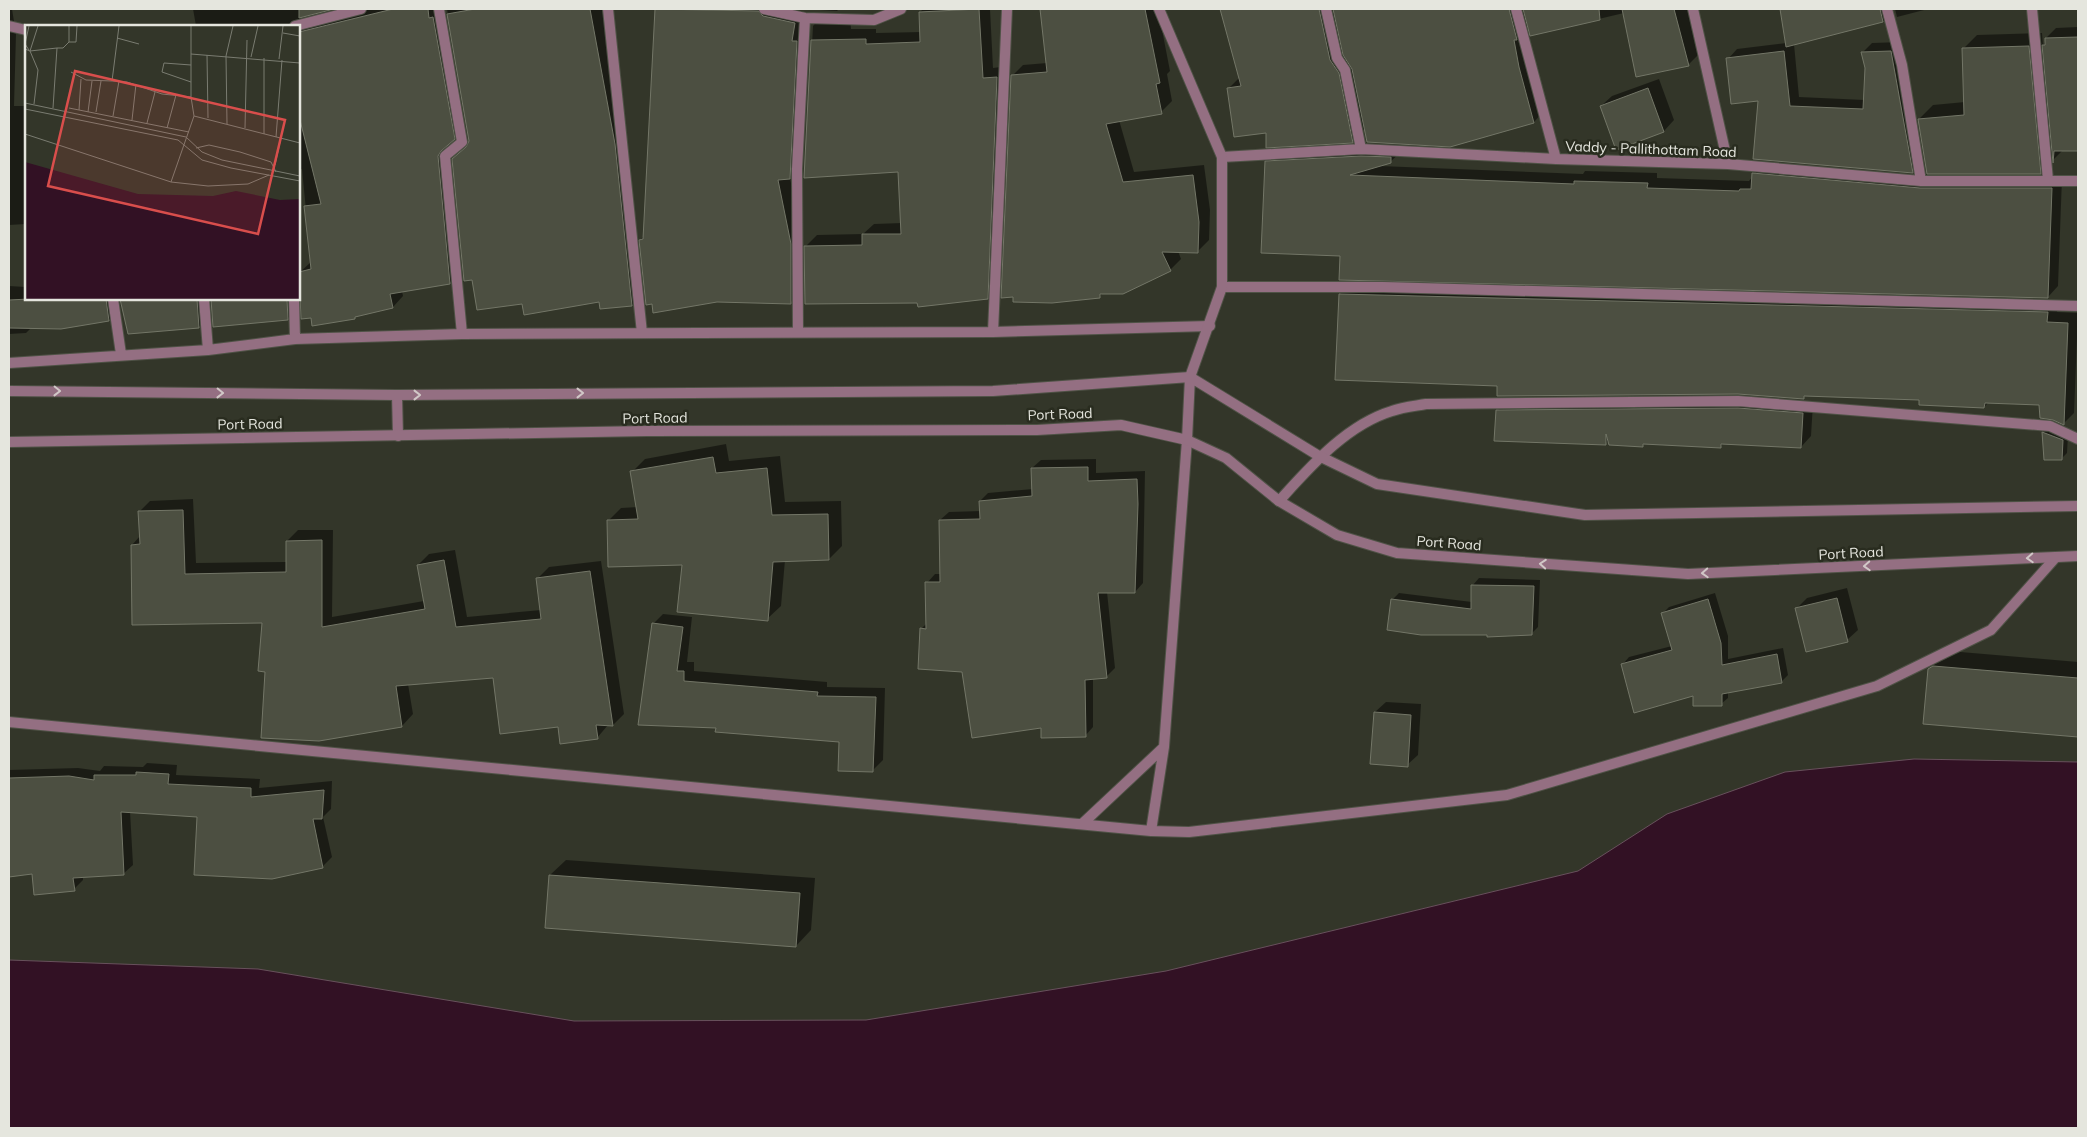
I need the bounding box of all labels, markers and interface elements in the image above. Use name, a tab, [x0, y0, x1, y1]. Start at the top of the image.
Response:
inset map	[25, 25, 300, 300]
street label: Vaddy - Pallithottam Road	[1565, 137, 1737, 161]
one-way arrow	[54, 386, 62, 397]
one-way arrow	[216, 388, 224, 398]
one-way arrow	[576, 388, 584, 398]
one-way arrow	[414, 389, 422, 400]
street label: Port Road	[1027, 404, 1093, 424]
street label: Port Road	[622, 408, 688, 428]
street label: Port Road	[217, 414, 283, 434]
street label: Port Road	[1416, 532, 1482, 554]
street label: Port Road	[1818, 542, 1884, 564]
one-way arrow	[2025, 553, 2033, 564]
one-way arrow	[1539, 558, 1547, 569]
one-way arrow	[1863, 560, 1871, 571]
one-way arrow	[1701, 568, 1709, 579]

